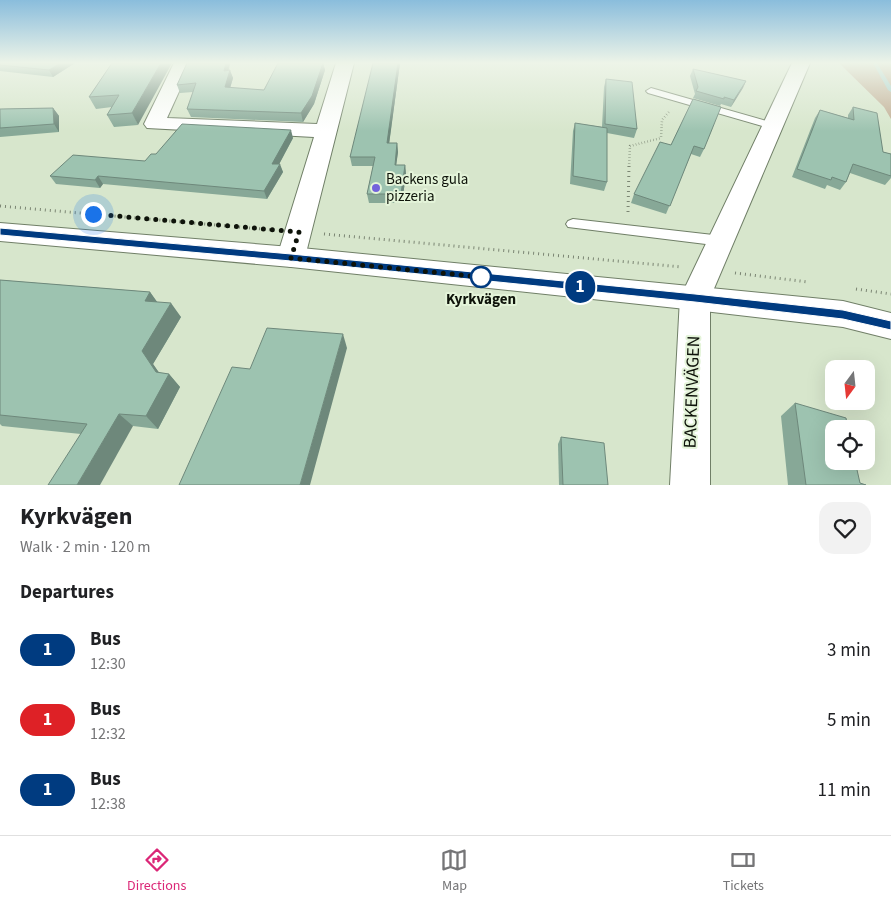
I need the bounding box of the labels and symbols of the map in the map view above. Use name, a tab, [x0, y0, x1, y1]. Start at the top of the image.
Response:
place label: Backens gula pizzeria	[386, 169, 468, 207]
marker: Backens gula pizzeria	[370, 182, 382, 194]
your location	[81, 202, 106, 227]
marker: Kyrkvägen	[470, 266, 492, 288]
line badge: 1	[564, 271, 596, 303]
place label: Kyrkvägen	[446, 289, 516, 310]
street label: BACKENVÄGEN	[678, 335, 706, 449]
north arrow	[825, 360, 875, 410]

